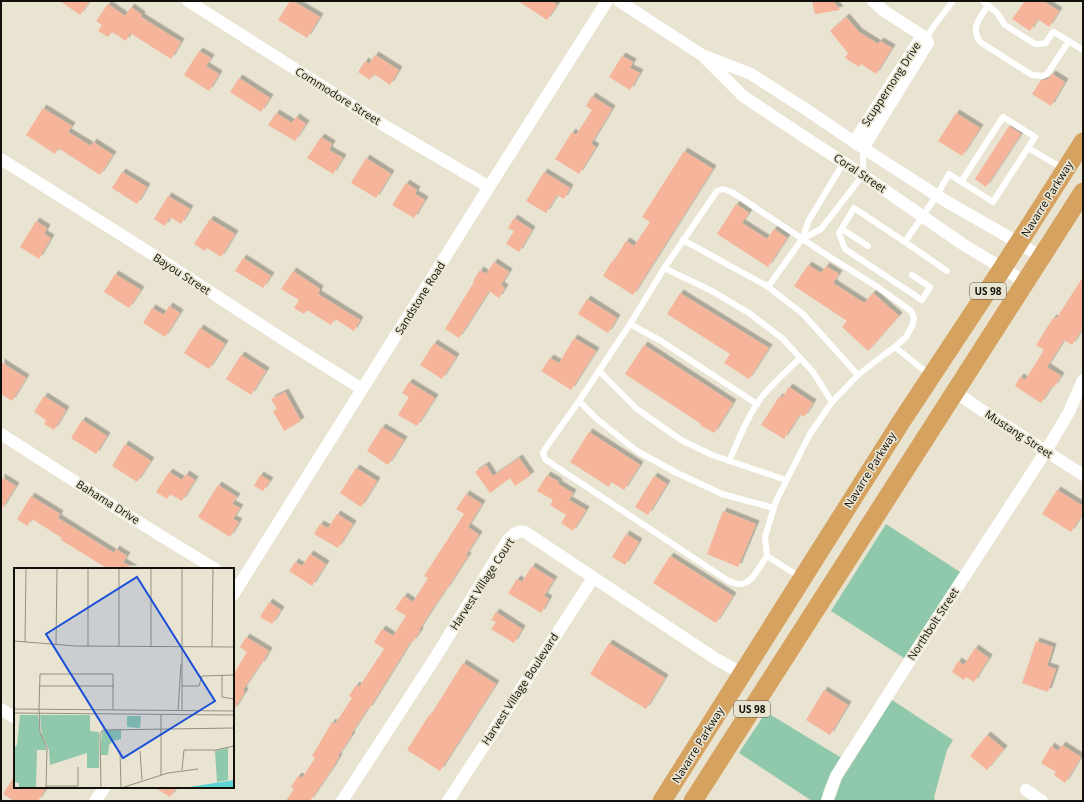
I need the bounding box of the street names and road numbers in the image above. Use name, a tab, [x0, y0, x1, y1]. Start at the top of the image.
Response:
street label: Scuppernong Drive	[858, 39, 924, 129]
street label: Commodore Street	[293, 63, 384, 128]
street label: Coral Street	[831, 149, 890, 196]
street label: Navarre Parkway	[1017, 157, 1076, 240]
street label: Bayou Street	[151, 249, 214, 298]
street label: Sandstone Road	[391, 258, 448, 337]
road number: US 98	[970, 283, 1006, 299]
street label: Mustang Street	[982, 406, 1056, 461]
street label: Navarre Parkway	[840, 428, 899, 511]
street label: Bahama Drive	[74, 476, 143, 527]
street label: Harvest Village Court	[446, 535, 517, 633]
street label: Northbolt Street	[904, 584, 962, 663]
street label: Harvest Village Boulevard	[478, 630, 561, 748]
road number: US 98	[734, 701, 770, 717]
street label: Navarre Parkway	[668, 703, 727, 786]

